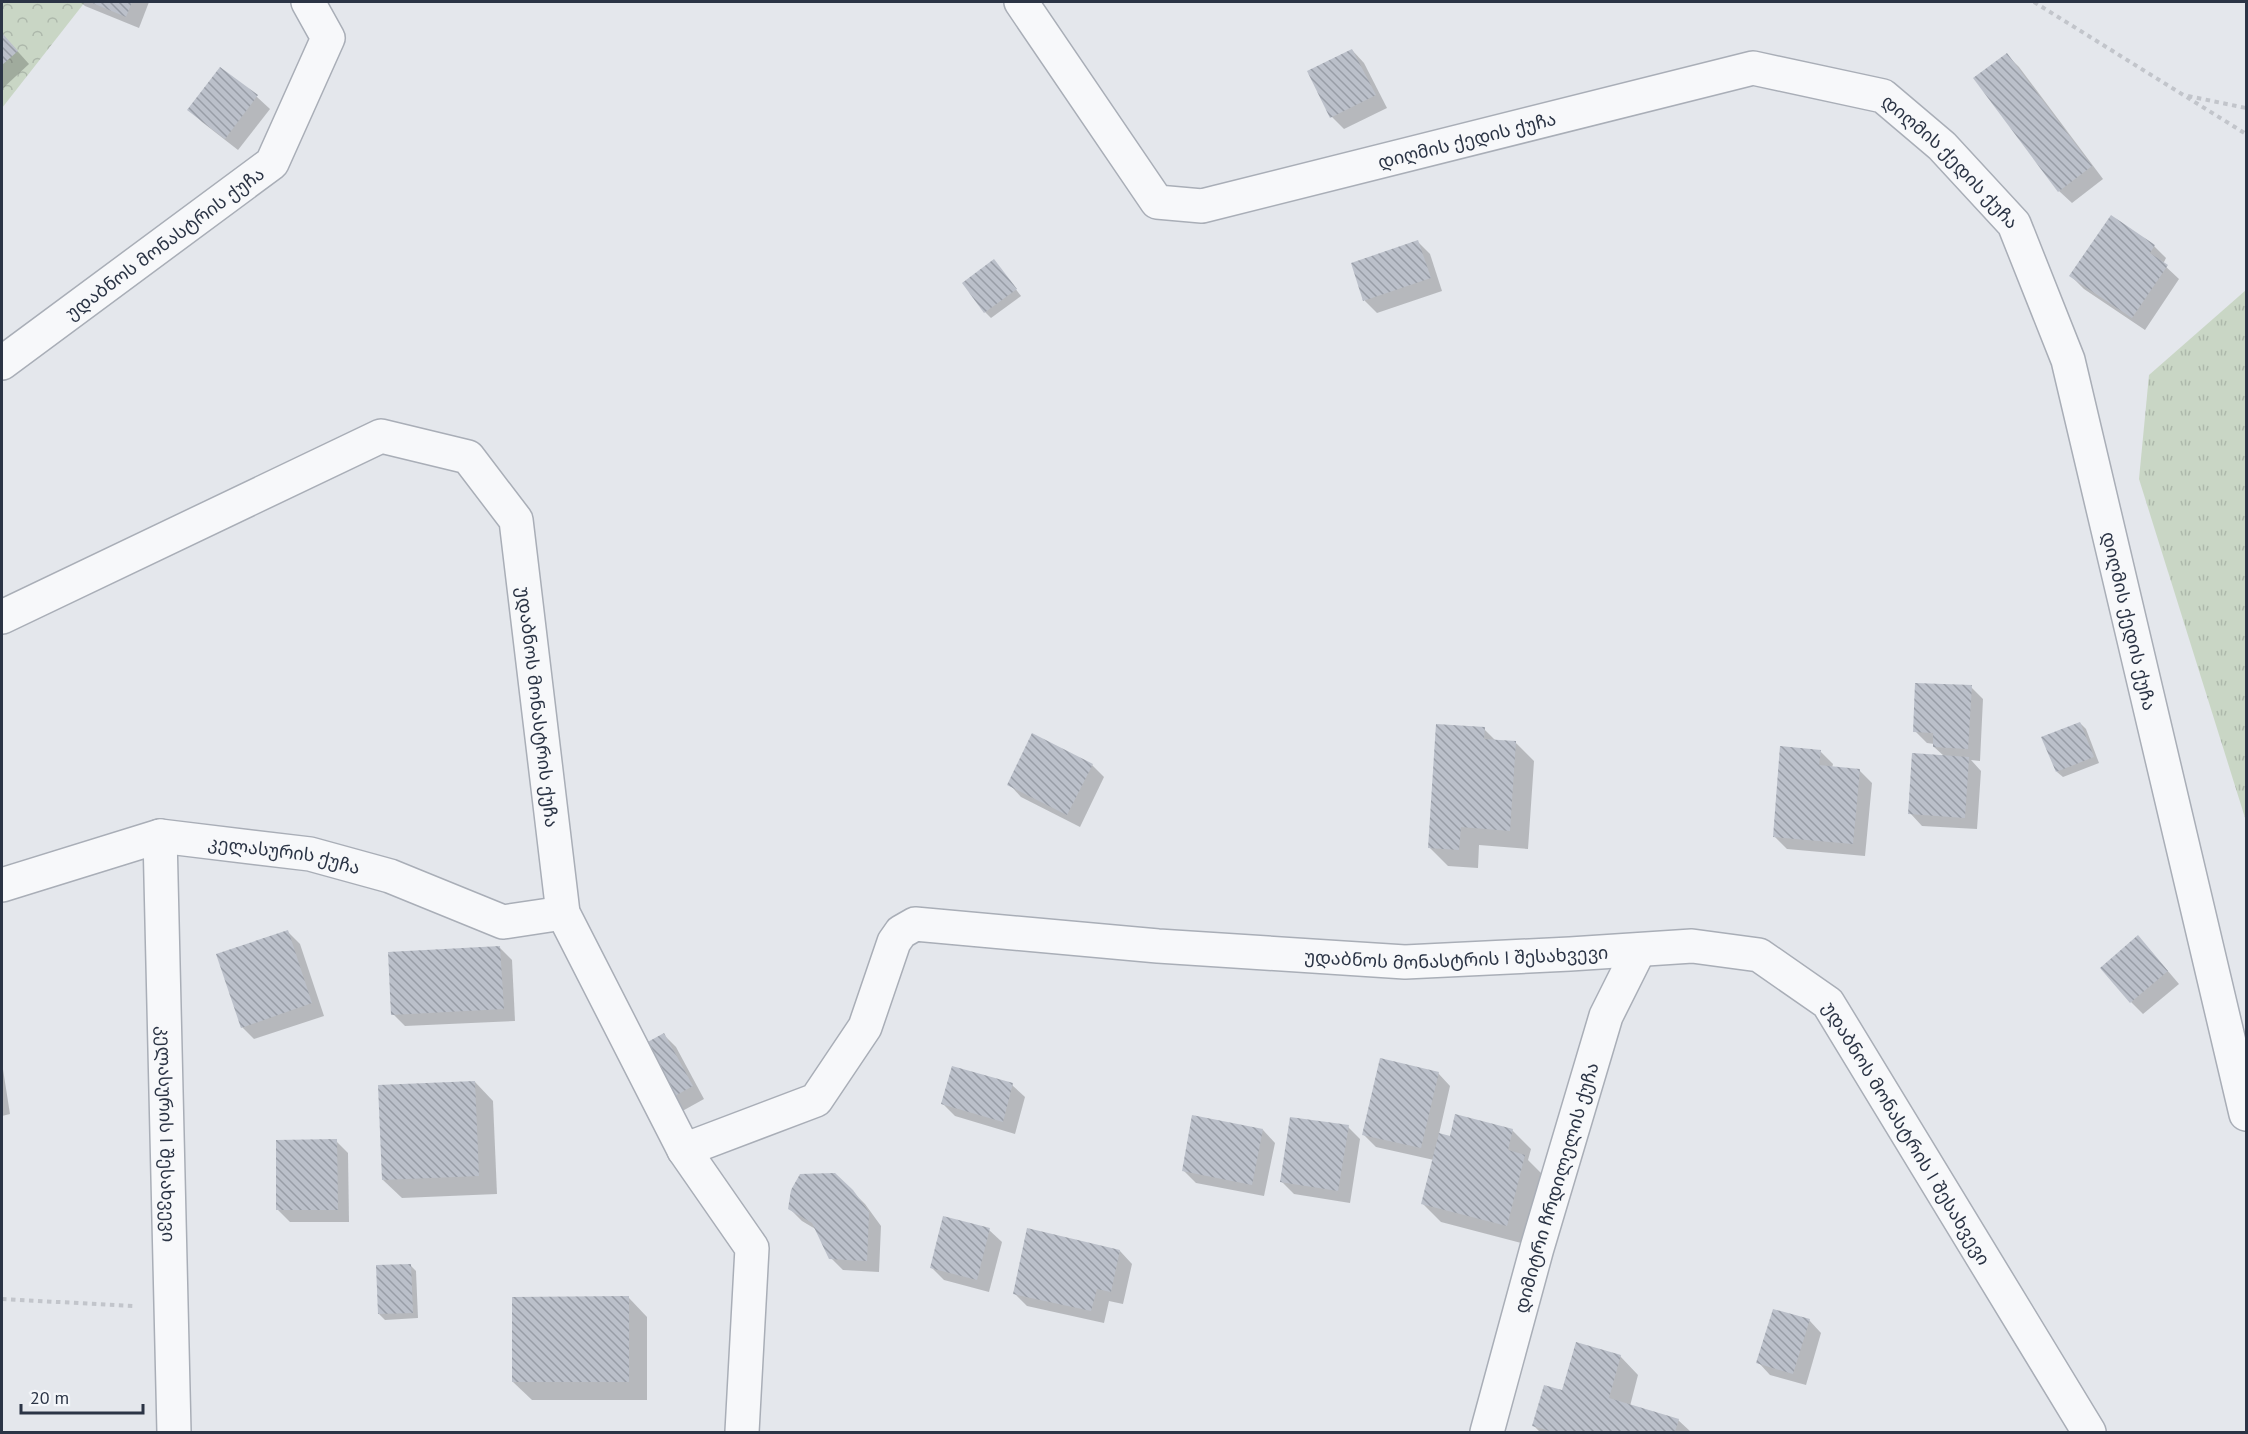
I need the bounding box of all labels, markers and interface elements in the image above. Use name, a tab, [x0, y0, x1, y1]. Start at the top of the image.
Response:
street label: დიღმის ქედის ქუჩა	[1878, 89, 2024, 233]
street label: დიღმის ქედის ქუჩა	[1375, 106, 1558, 173]
street label: უდაბნოს მონასტრის ქუჩა	[60, 161, 268, 324]
street label: დიღმის ქედის ქუჩა	[2097, 529, 2162, 713]
street label: უდაბნოს მონასტრის ქუჩა	[513, 585, 564, 829]
street label: კელასურის ქუჩა	[207, 830, 363, 879]
street label: უდაბნოს მონასტრის I შესახვევი	[1304, 940, 1609, 974]
street label: უდაბნოს მონასტრის I შესახვევი	[1818, 997, 1996, 1269]
street label: კელასურის I შესახვევი	[153, 1025, 181, 1242]
street label: დიმიტრი ჩრდილელის ქუჩა	[1508, 1059, 1603, 1315]
scale bar	[21, 1377, 142, 1415]
text: 20 m	[30, 1386, 69, 1409]

